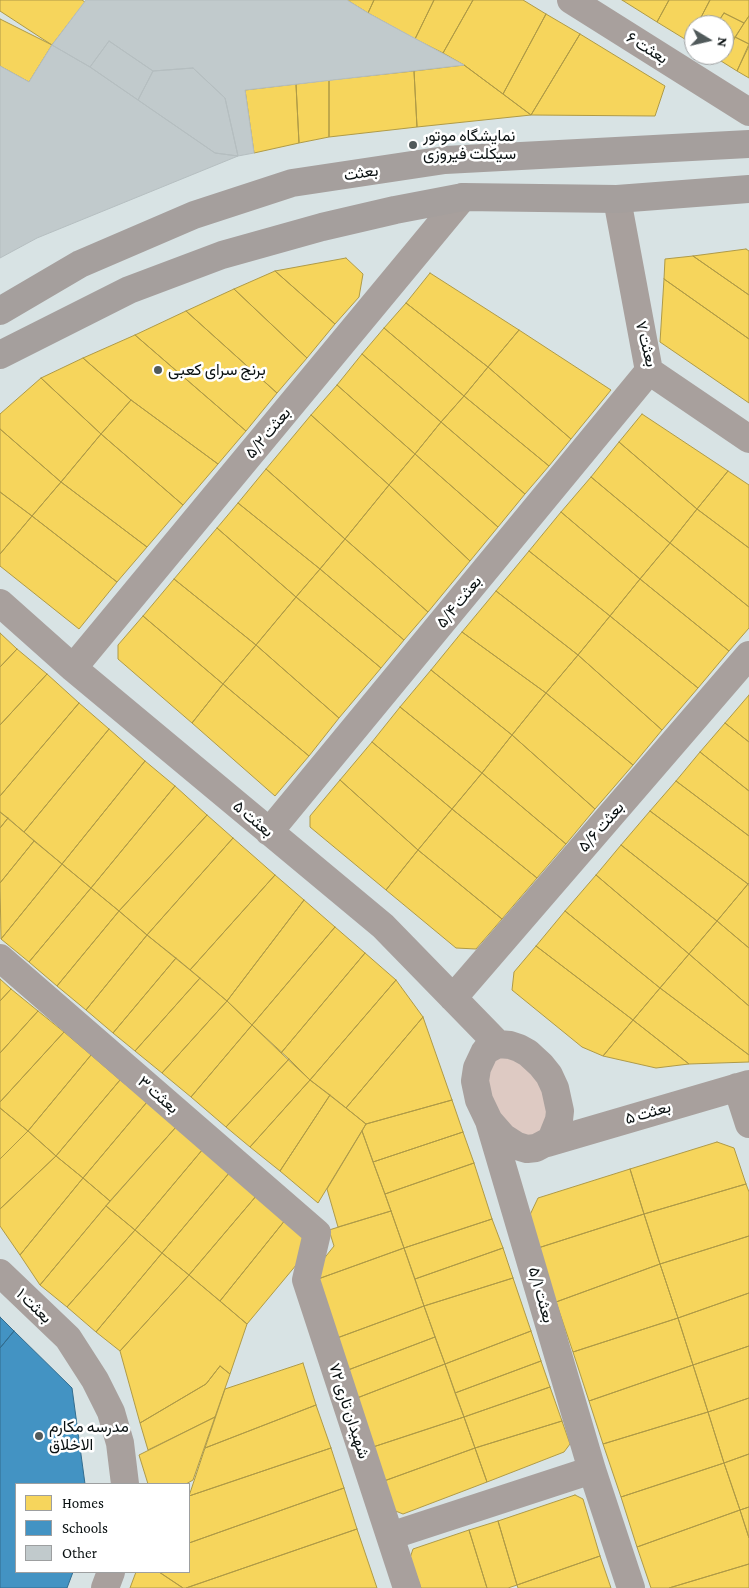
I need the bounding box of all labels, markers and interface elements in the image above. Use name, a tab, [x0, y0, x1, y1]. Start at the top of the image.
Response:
north arrow	[684, 15, 734, 65]
street label: بعثت ۶	[623, 28, 671, 68]
text: N	[714, 36, 731, 48]
place label: نمایشگاه موتور سیکلت فیروزی	[423, 126, 516, 164]
marker: نمایشگاه موتور سیکلت فیروزی	[407, 139, 419, 151]
street label: بعثت	[342, 161, 380, 185]
street label: بعثت ۷	[631, 319, 661, 369]
place label: برنج سرای کعبی	[168, 360, 266, 380]
marker: برنج سرای کعبی	[152, 364, 164, 376]
street label: بعثت ۵/۲	[241, 403, 295, 463]
street label: بعثت ۵/۴	[432, 572, 486, 632]
street label: بعثت ۵	[229, 797, 277, 841]
street label: بعثت ۵/۶	[574, 798, 628, 856]
street label: بعثت ۳	[134, 1072, 182, 1118]
street label: بعثت ۵	[623, 1097, 673, 1129]
street label: بعثت ۵/۱	[524, 1265, 558, 1325]
street label: بعثت ۱	[12, 1284, 56, 1328]
street label: شهیدان تاری ۷۲	[324, 1361, 374, 1461]
place label: مدرسه مکارم الاخلاق	[49, 1417, 129, 1455]
marker: مدرسه مکارم الاخلاق	[33, 1430, 45, 1442]
legend	[15, 1483, 190, 1573]
text: Homes	[62, 1495, 104, 1511]
text: Schools	[62, 1520, 108, 1536]
text: Other	[62, 1545, 97, 1561]

